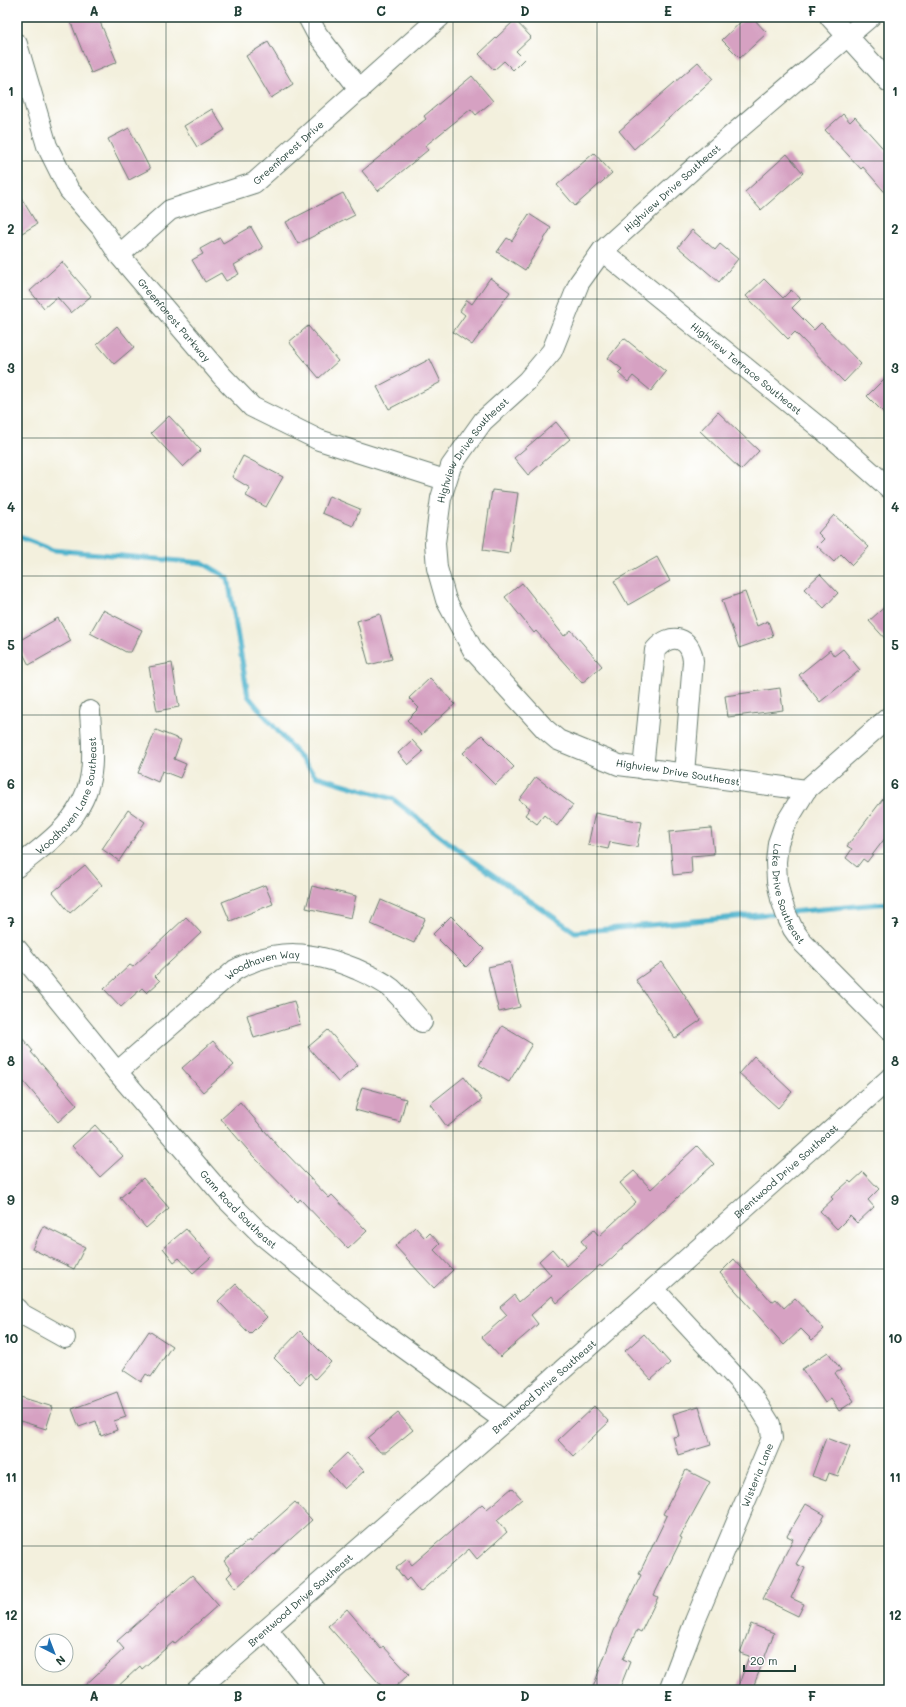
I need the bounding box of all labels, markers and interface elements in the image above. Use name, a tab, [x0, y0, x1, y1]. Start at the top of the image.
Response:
text: A	[89, 2, 99, 19]
text: B	[234, 2, 243, 19]
text: C	[376, 2, 386, 19]
text: D	[520, 2, 530, 19]
text: E	[664, 2, 672, 19]
text: F	[808, 2, 816, 19]
text: 1	[8, 82, 14, 99]
text: 1	[892, 82, 898, 99]
street label: Greenforest Drive	[250, 117, 327, 188]
street label: Highview Drive Southeast	[621, 141, 723, 235]
text: 2	[7, 220, 15, 237]
text: 2	[891, 220, 899, 237]
street label: Greenforest Parkway	[135, 275, 214, 365]
street label: Highview Terrace Southeast	[688, 319, 805, 418]
text: 3	[7, 359, 15, 376]
text: 3	[891, 359, 899, 376]
street label: Highview Drive Southeast	[433, 394, 511, 504]
text: 4	[7, 498, 15, 515]
text: 4	[891, 498, 899, 515]
text: 5	[7, 636, 15, 653]
text: 5	[891, 636, 899, 653]
street label: Woodhaven Lane Southeast	[32, 737, 99, 857]
street label: Highview Drive Southeast	[615, 755, 741, 789]
text: 6	[7, 775, 15, 792]
text: 6	[891, 775, 899, 792]
street label: Lake Drive Southeast	[769, 843, 808, 947]
text: 7	[7, 913, 15, 930]
text: 7	[891, 913, 899, 930]
street label: Woodhaven Way	[222, 947, 300, 983]
text: 8	[7, 1052, 15, 1069]
text: 8	[891, 1052, 899, 1069]
street label: Brentwood Drive Southeast	[731, 1121, 841, 1221]
street label: Gann Road Southeast	[197, 1167, 280, 1252]
text: 9	[7, 1191, 15, 1208]
text: 9	[891, 1191, 899, 1208]
text: 10	[4, 1329, 18, 1346]
text: 10	[888, 1329, 902, 1346]
street label: Brentwood Drive Southeast	[489, 1336, 599, 1436]
street label: Wisteria Lane	[738, 1441, 776, 1509]
text: 11	[5, 1468, 17, 1485]
text: 11	[889, 1468, 901, 1485]
street label: Brentwood Drive Southeast	[245, 1550, 356, 1650]
text: 12	[4, 1606, 18, 1623]
text: 12	[888, 1606, 902, 1623]
north arrow	[34, 1633, 74, 1673]
scale bar	[744, 1647, 795, 1673]
text: N	[53, 1652, 69, 1669]
text: 20 m	[750, 1652, 778, 1668]
text: A	[89, 1687, 99, 1704]
text: B	[234, 1687, 243, 1704]
text: C	[376, 1687, 386, 1704]
text: D	[520, 1687, 530, 1704]
text: E	[664, 1687, 672, 1704]
text: F	[808, 1687, 816, 1704]

